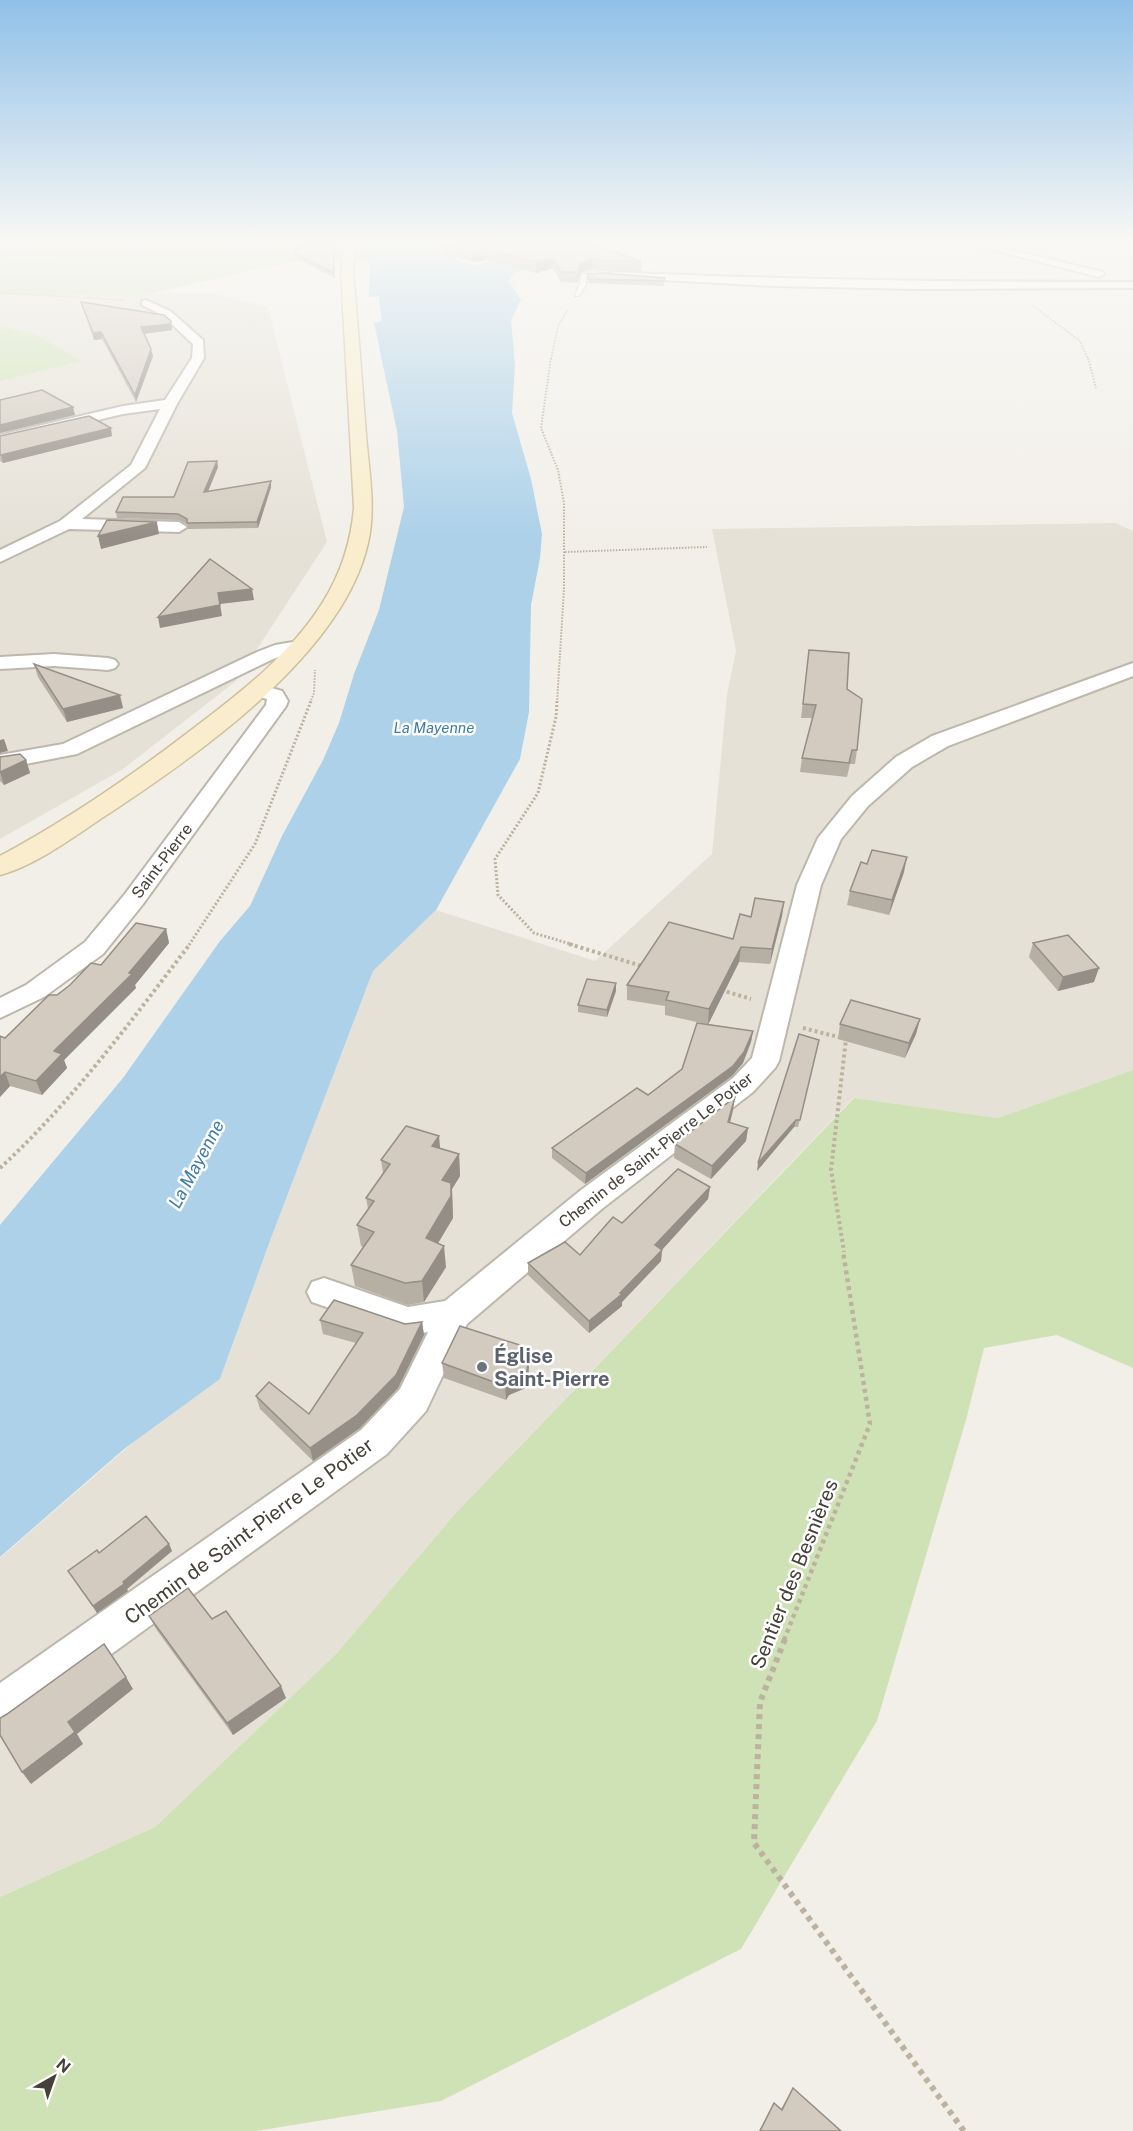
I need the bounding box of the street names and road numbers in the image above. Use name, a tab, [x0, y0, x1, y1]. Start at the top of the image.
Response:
street label: Saint-Pierre	[128, 820, 196, 902]
street label: Chemin de Saint-Pierre Le Potier	[555, 1068, 757, 1232]
street label: Chemin de Saint-Pierre Le Potier	[120, 1433, 378, 1629]
street label: Sentier des Besnières	[745, 1476, 843, 1672]

